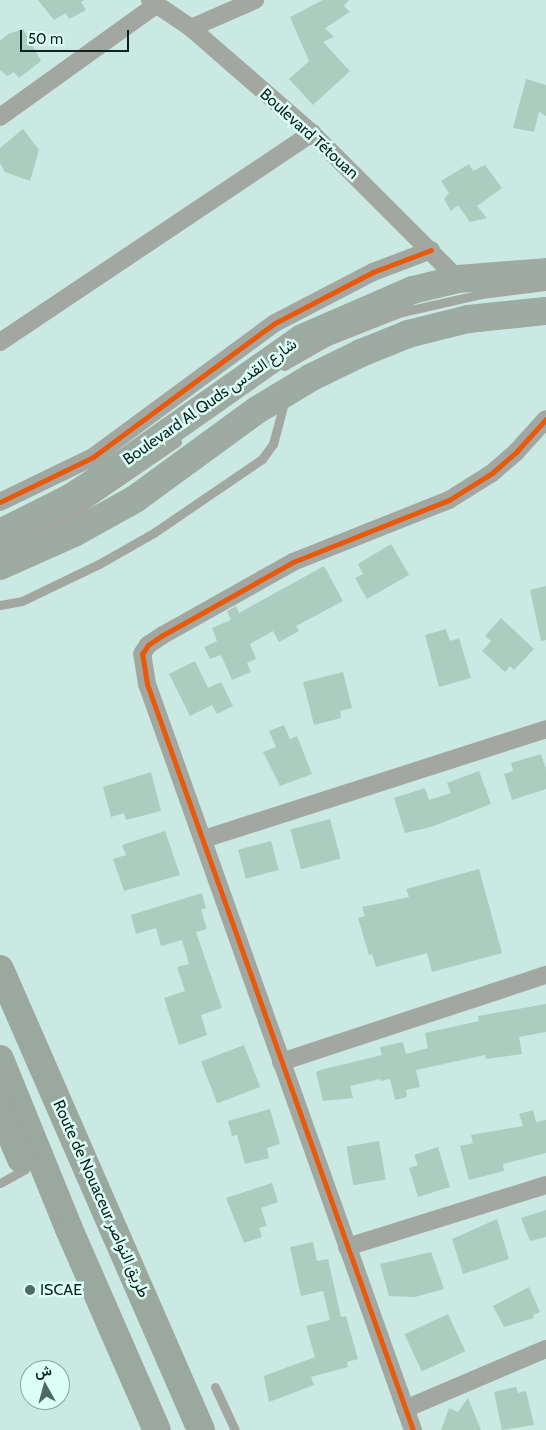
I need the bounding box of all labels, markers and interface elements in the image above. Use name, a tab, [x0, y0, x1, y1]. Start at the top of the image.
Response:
scale bar	[22, 20, 131, 52]
text: 50 m	[28, 30, 63, 48]
street label: Boulevard Tétouan	[256, 85, 362, 183]
street label: Boulevard Al Quds شارع القدس	[119, 335, 301, 469]
street label: Route de Nouaceur طريق النواصر	[49, 1097, 153, 1301]
place label: ISCAE	[40, 1280, 82, 1300]
marker: ISCAE	[24, 1284, 36, 1296]
north arrow	[20, 1360, 70, 1410]
text: ش	[34, 1361, 53, 1381]

